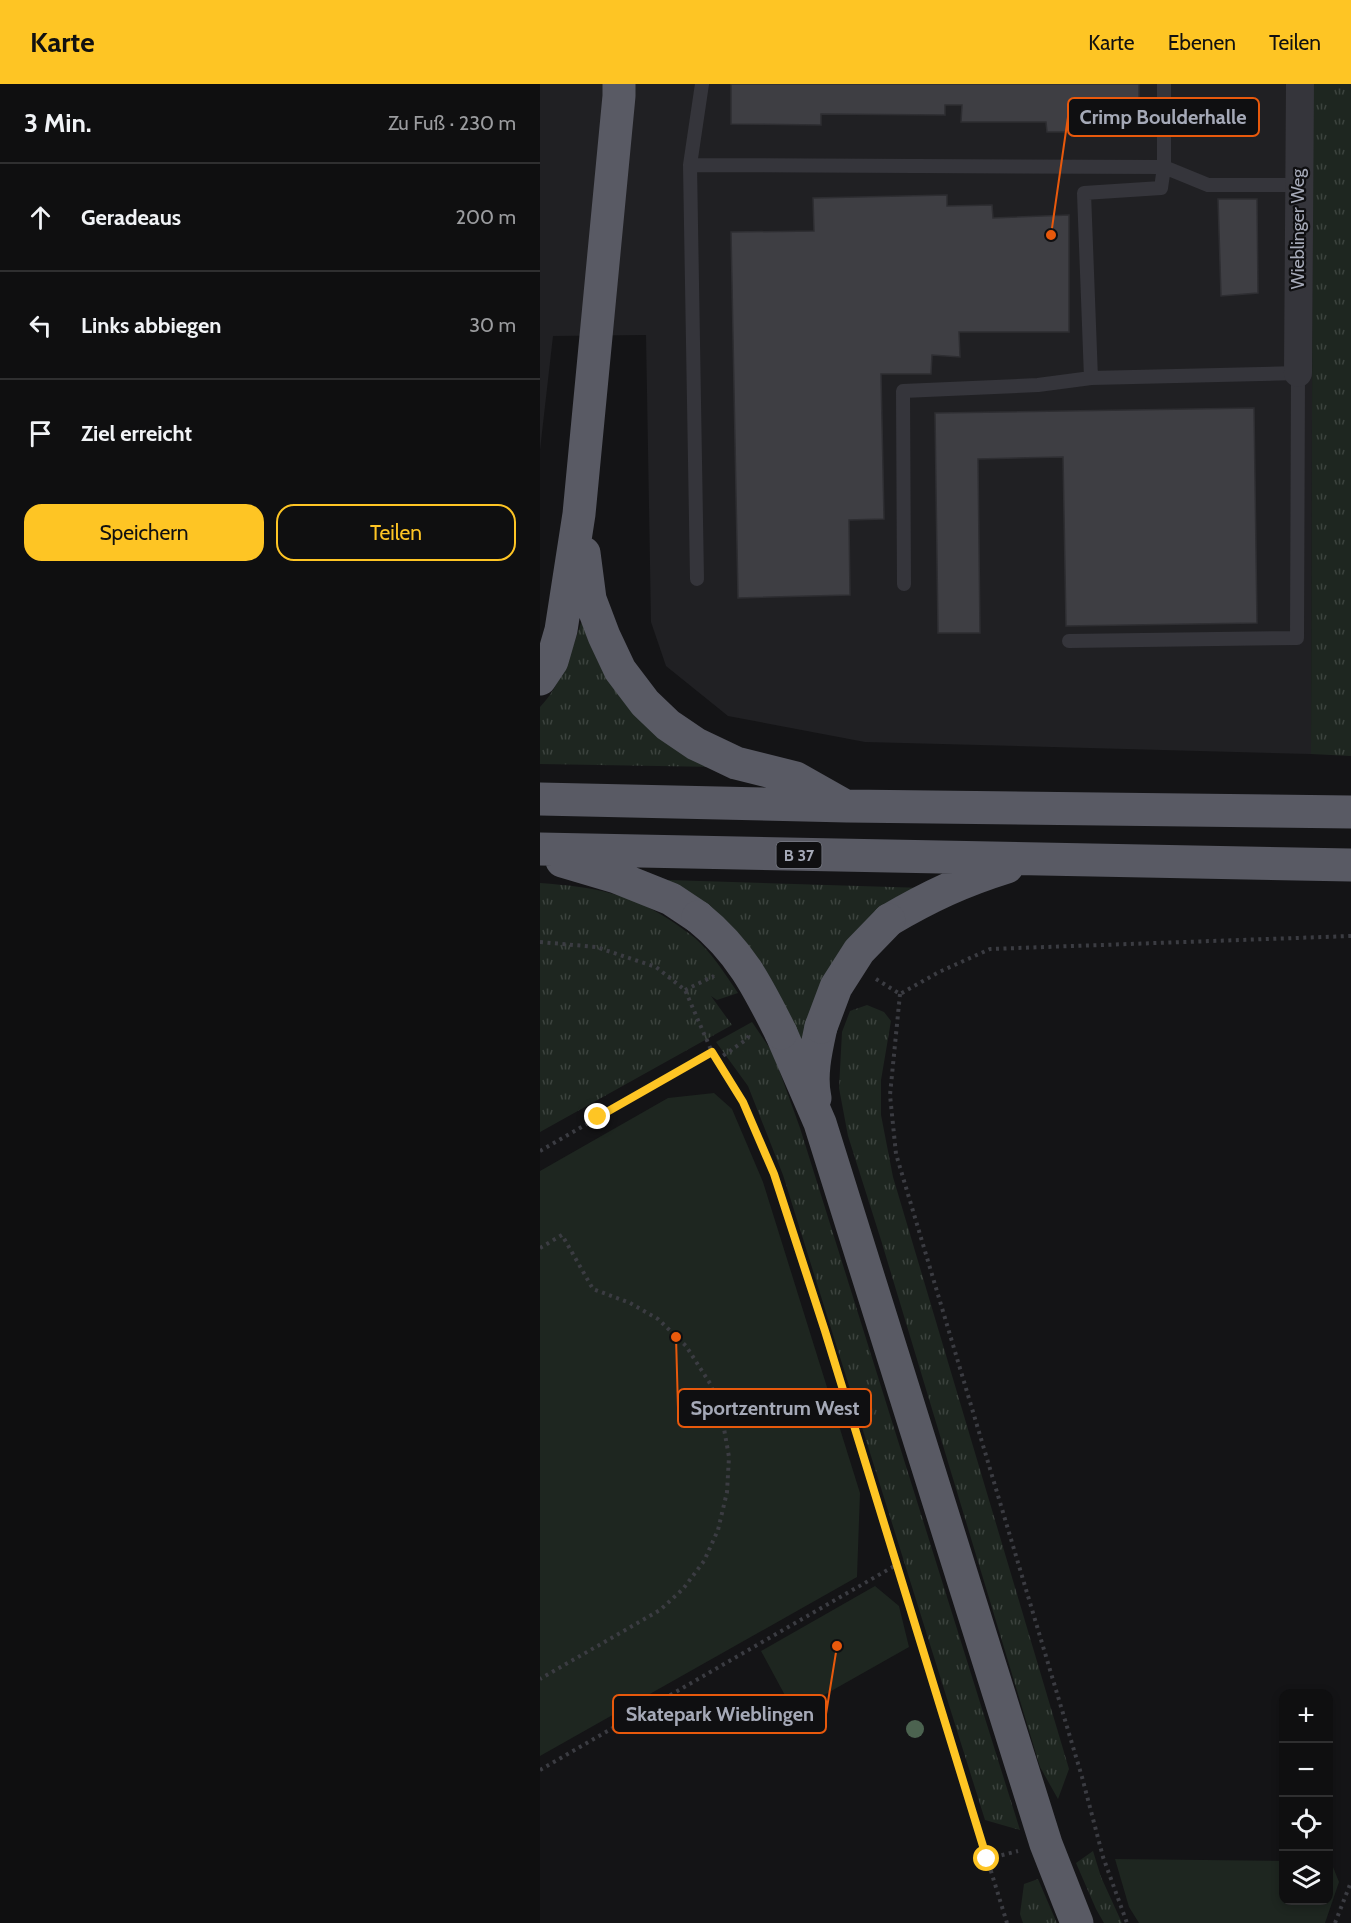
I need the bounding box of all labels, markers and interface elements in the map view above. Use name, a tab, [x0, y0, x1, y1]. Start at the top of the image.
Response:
text: Karte	[30, 25, 95, 59]
text: Karte	[1088, 30, 1135, 55]
text: Ebenen	[1168, 30, 1236, 55]
text: Teilen	[1269, 30, 1321, 55]
callout: Crimp Boulderhalle	[1068, 98, 1259, 136]
text: Crimp Boulderhalle	[1079, 105, 1247, 129]
text: 3 Min.	[24, 107, 92, 139]
text: Zu Fuß · 230 m	[388, 111, 516, 135]
street label: Wieblinger Weg	[1287, 168, 1309, 289]
icon: ahead	[24, 201, 57, 234]
text: Geradeaus	[81, 204, 181, 231]
text: 200 m	[456, 205, 516, 229]
icon: left	[24, 309, 57, 342]
text: Links abbiegen	[81, 312, 221, 339]
text: 30 m	[469, 313, 516, 337]
icon: arrive	[24, 417, 57, 450]
text: Ziel erreicht	[81, 420, 192, 447]
button: Speichern	[24, 504, 264, 561]
button: Teilen	[276, 504, 516, 561]
road number: B 37	[776, 842, 822, 868]
route end	[584, 1103, 610, 1129]
callout: Sportzentrum West	[678, 1389, 871, 1427]
text: Sportzentrum West	[691, 1396, 860, 1420]
map controls	[1279, 1689, 1333, 1905]
button: +	[1279, 1689, 1333, 1743]
callout: Skatepark Wieblingen	[613, 1695, 826, 1733]
text: Skatepark Wieblingen	[626, 1702, 814, 1726]
button: −	[1279, 1743, 1333, 1797]
button: locate	[1279, 1797, 1333, 1851]
route start	[973, 1845, 999, 1871]
button: layers	[1279, 1851, 1333, 1905]

